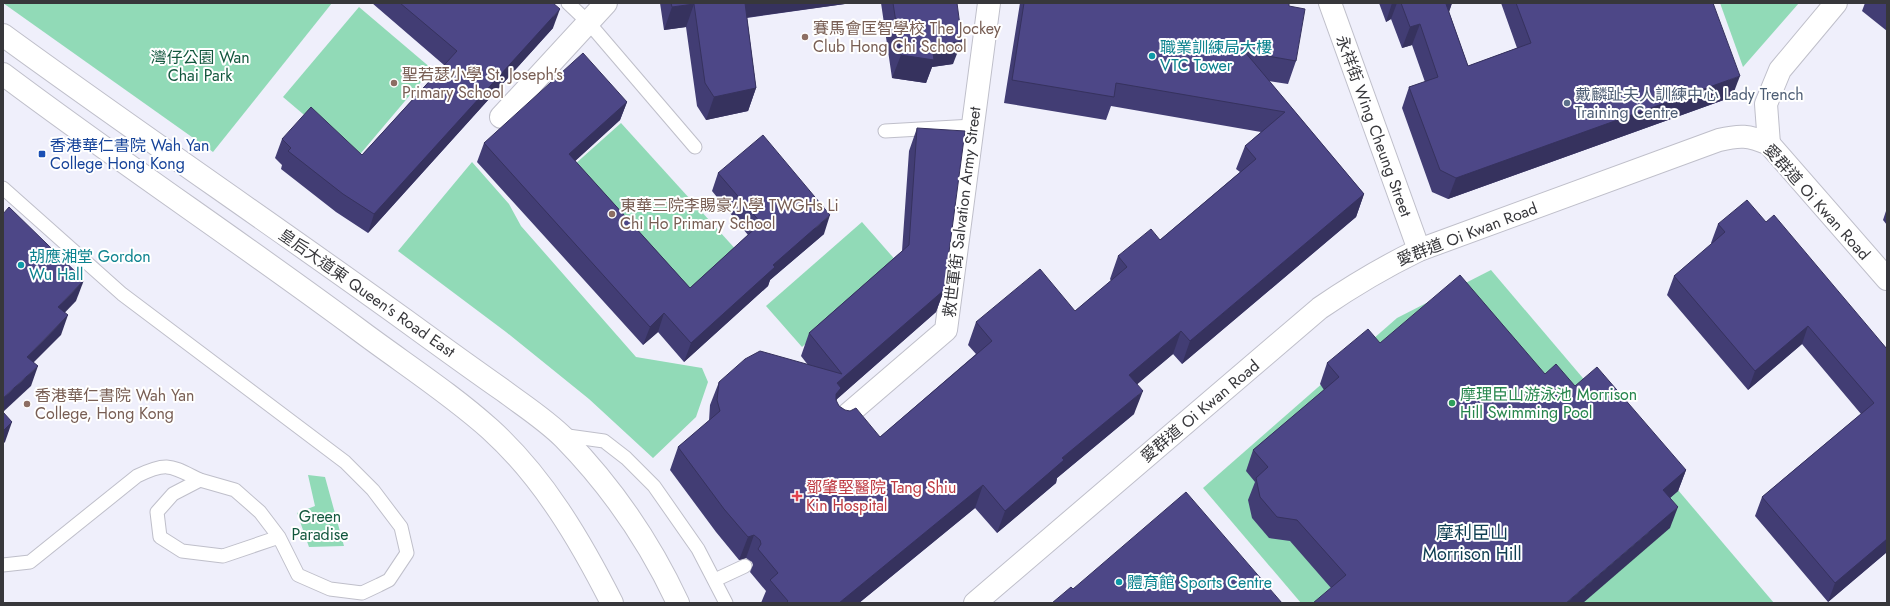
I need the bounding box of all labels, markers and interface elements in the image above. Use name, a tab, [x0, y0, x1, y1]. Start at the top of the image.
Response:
place label: 賽馬會匡智學校 The Jockey Club Hong Chi School	[813, 17, 1002, 58]
marker: 賽馬會匡智學校 The Jockey Club Hong Chi School	[800, 32, 810, 42]
street label: 永祥街 Wing Cheung Street	[1330, 32, 1418, 220]
place label: 職業訓練局大樓 VTC Tower	[1160, 36, 1272, 77]
park label: 灣仔公園 Wan Chai Park	[150, 46, 250, 87]
marker: 職業訓練局大樓 VTC Tower	[1147, 51, 1157, 61]
place label: 聖若瑟小學 St. Joseph's Primary School	[402, 63, 563, 104]
marker: 聖若瑟小學 St. Joseph's Primary School	[389, 78, 399, 88]
place label: 戴麟趾夫人訓練中心 Lady Trench Training Centre	[1575, 83, 1804, 124]
marker: 戴麟趾夫人訓練中心 Lady Trench Training Centre	[1562, 98, 1572, 108]
street label: 救世軍街 Salvation Army Street	[938, 105, 986, 319]
place label: 香港華仁書院 Wah Yan College Hong Kong	[50, 134, 209, 175]
street label: 愛群道 Oi Kwan Road	[1759, 139, 1875, 265]
marker: 香港華仁書院 Wah Yan College Hong Kong	[37, 149, 47, 159]
place label: 東華三院李賜豪小學 TWGHs Li Chi Ho Primary School	[620, 194, 839, 235]
street label: 愛群道 Oi Kwan Road	[1393, 197, 1541, 271]
marker: 東華三院李賜豪小學 TWGHs Li Chi Ho Primary School	[607, 209, 617, 219]
street label: 皇后大道東 Queen's Road East	[274, 223, 460, 363]
place label: 胡應湘堂 Gordon Wu Hall	[29, 245, 151, 286]
marker: 胡應湘堂 Gordon Wu Hall	[16, 260, 26, 270]
street label: 愛群道 Oi Kwan Road	[1136, 354, 1264, 468]
place label: 摩理臣山游泳池 Morrison Hill Swimming Pool	[1460, 383, 1637, 424]
place label: 香港華仁書院 Wah Yan College, Hong Kong	[35, 384, 194, 425]
marker: 摩理臣山游泳池 Morrison Hill Swimming Pool	[1447, 398, 1457, 408]
marker: 香港華仁書院 Wah Yan College, Hong Kong	[22, 399, 32, 409]
place label: 鄧肇堅醫院 Tang Shiu Kin Hospital	[806, 476, 956, 517]
marker: 鄧肇堅醫院 Tang Shiu Kin Hospital	[791, 490, 803, 502]
park label: Green Paradise	[291, 505, 349, 546]
district label: 摩利臣山 Morrison Hill	[1422, 520, 1522, 567]
place label: 體育館 Sports Centre	[1127, 571, 1272, 594]
marker: 體育館 Sports Centre	[1114, 577, 1124, 587]

